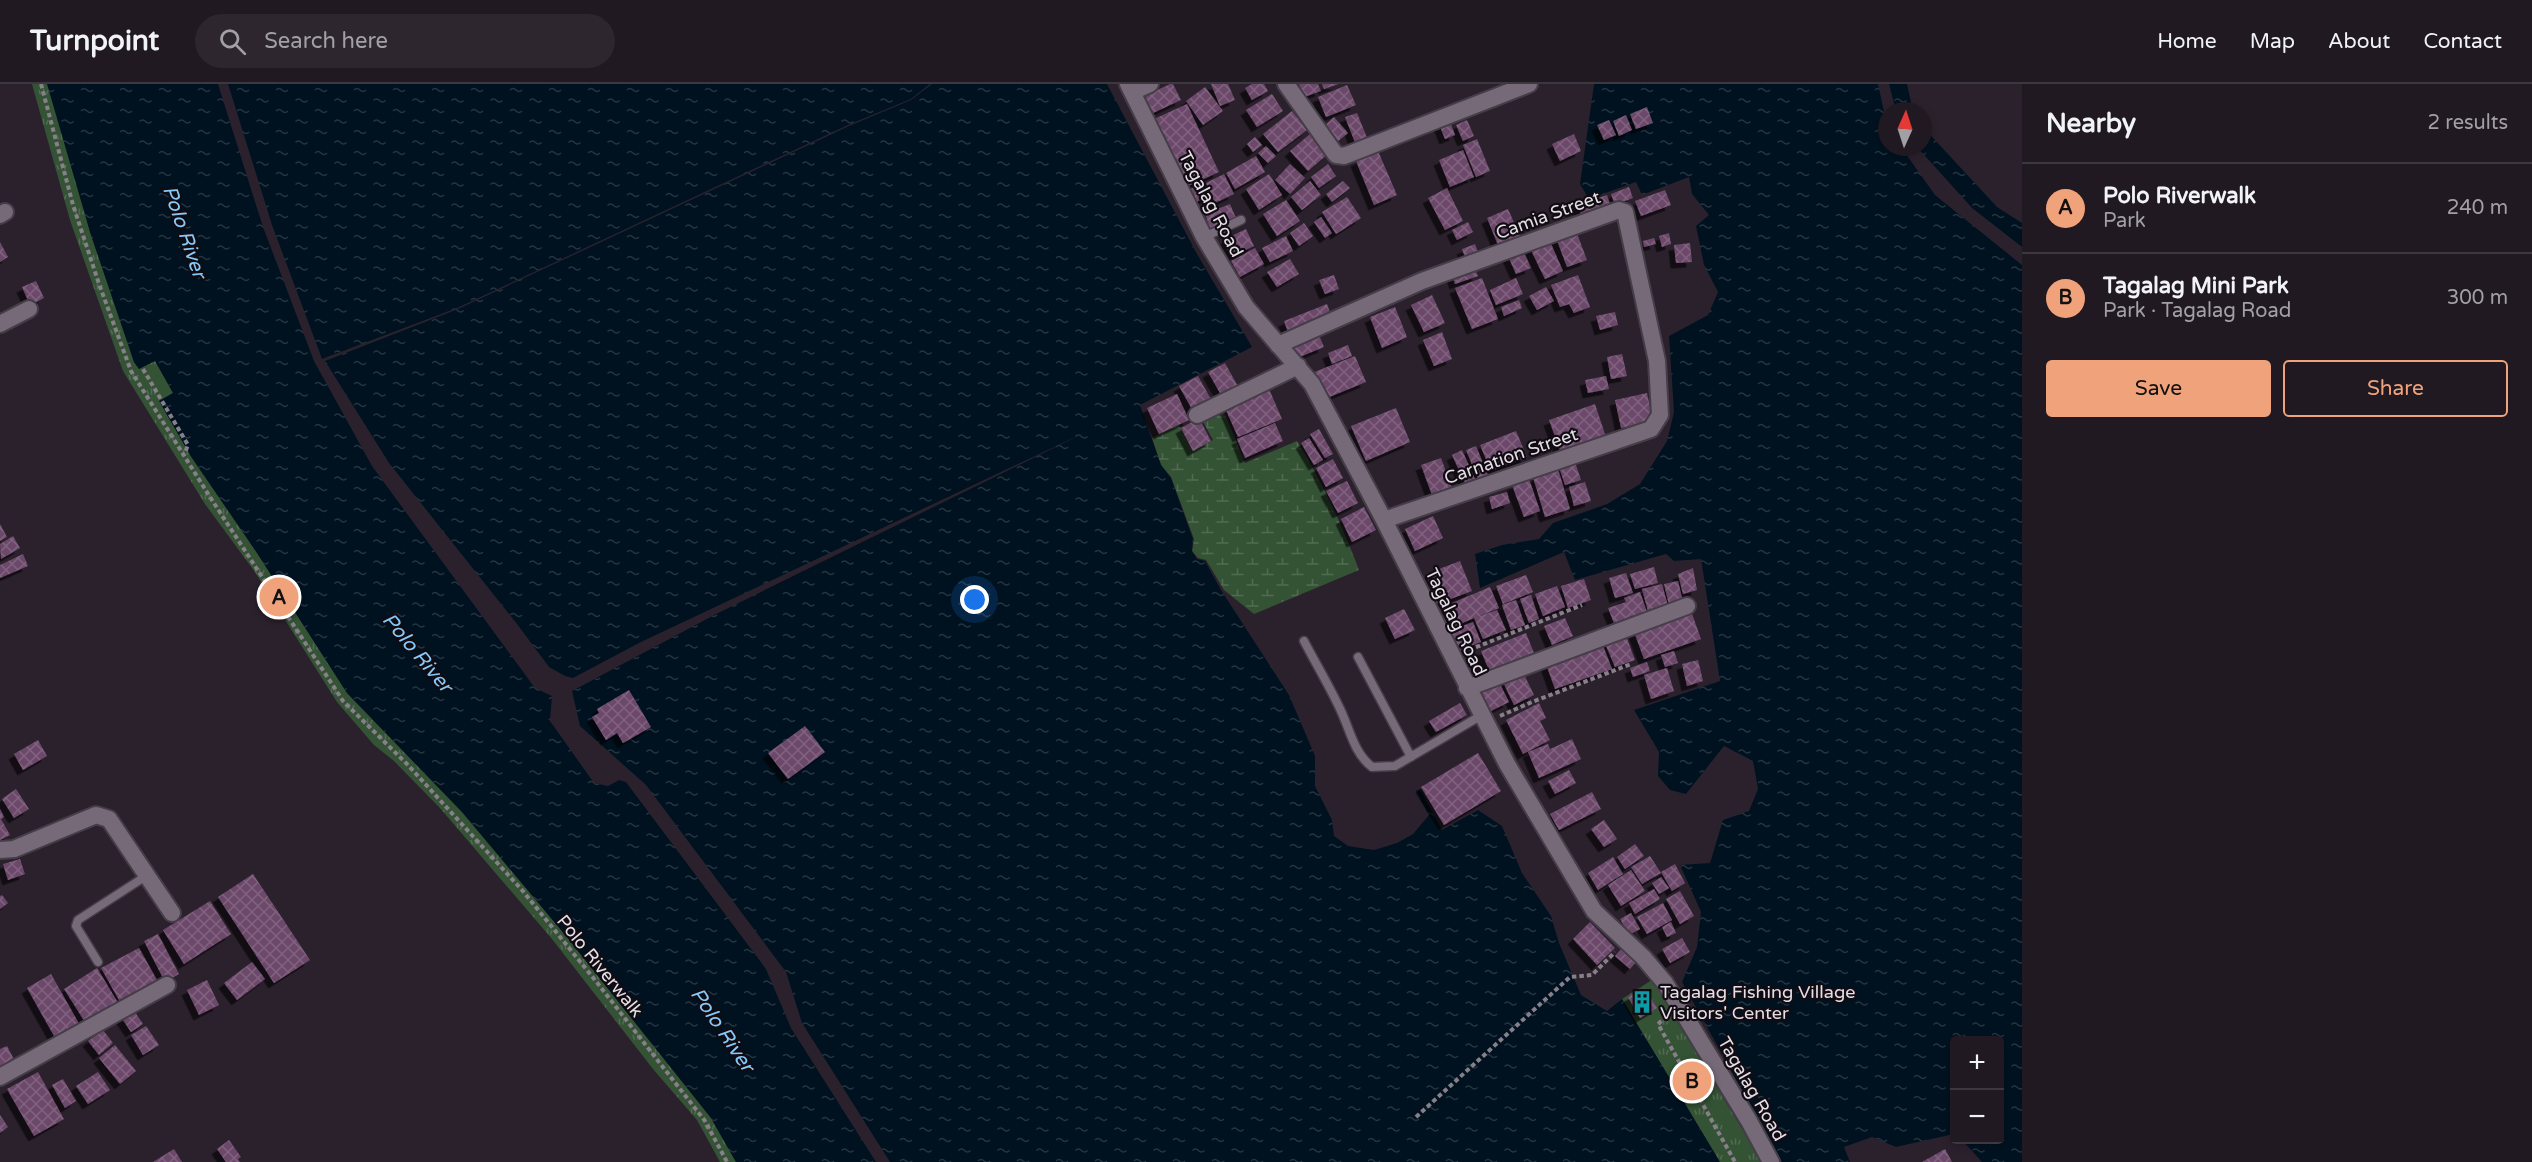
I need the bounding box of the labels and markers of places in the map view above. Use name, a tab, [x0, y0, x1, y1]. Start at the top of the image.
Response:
pin: A	[260, 574, 298, 620]
place label: Tagalag Fishing Village Visitors' Center	[1660, 981, 1855, 1024]
building icon: Tagalag Fishing Village Visitors' Center	[1629, 989, 1655, 1015]
pin: B	[1672, 1058, 1712, 1104]

